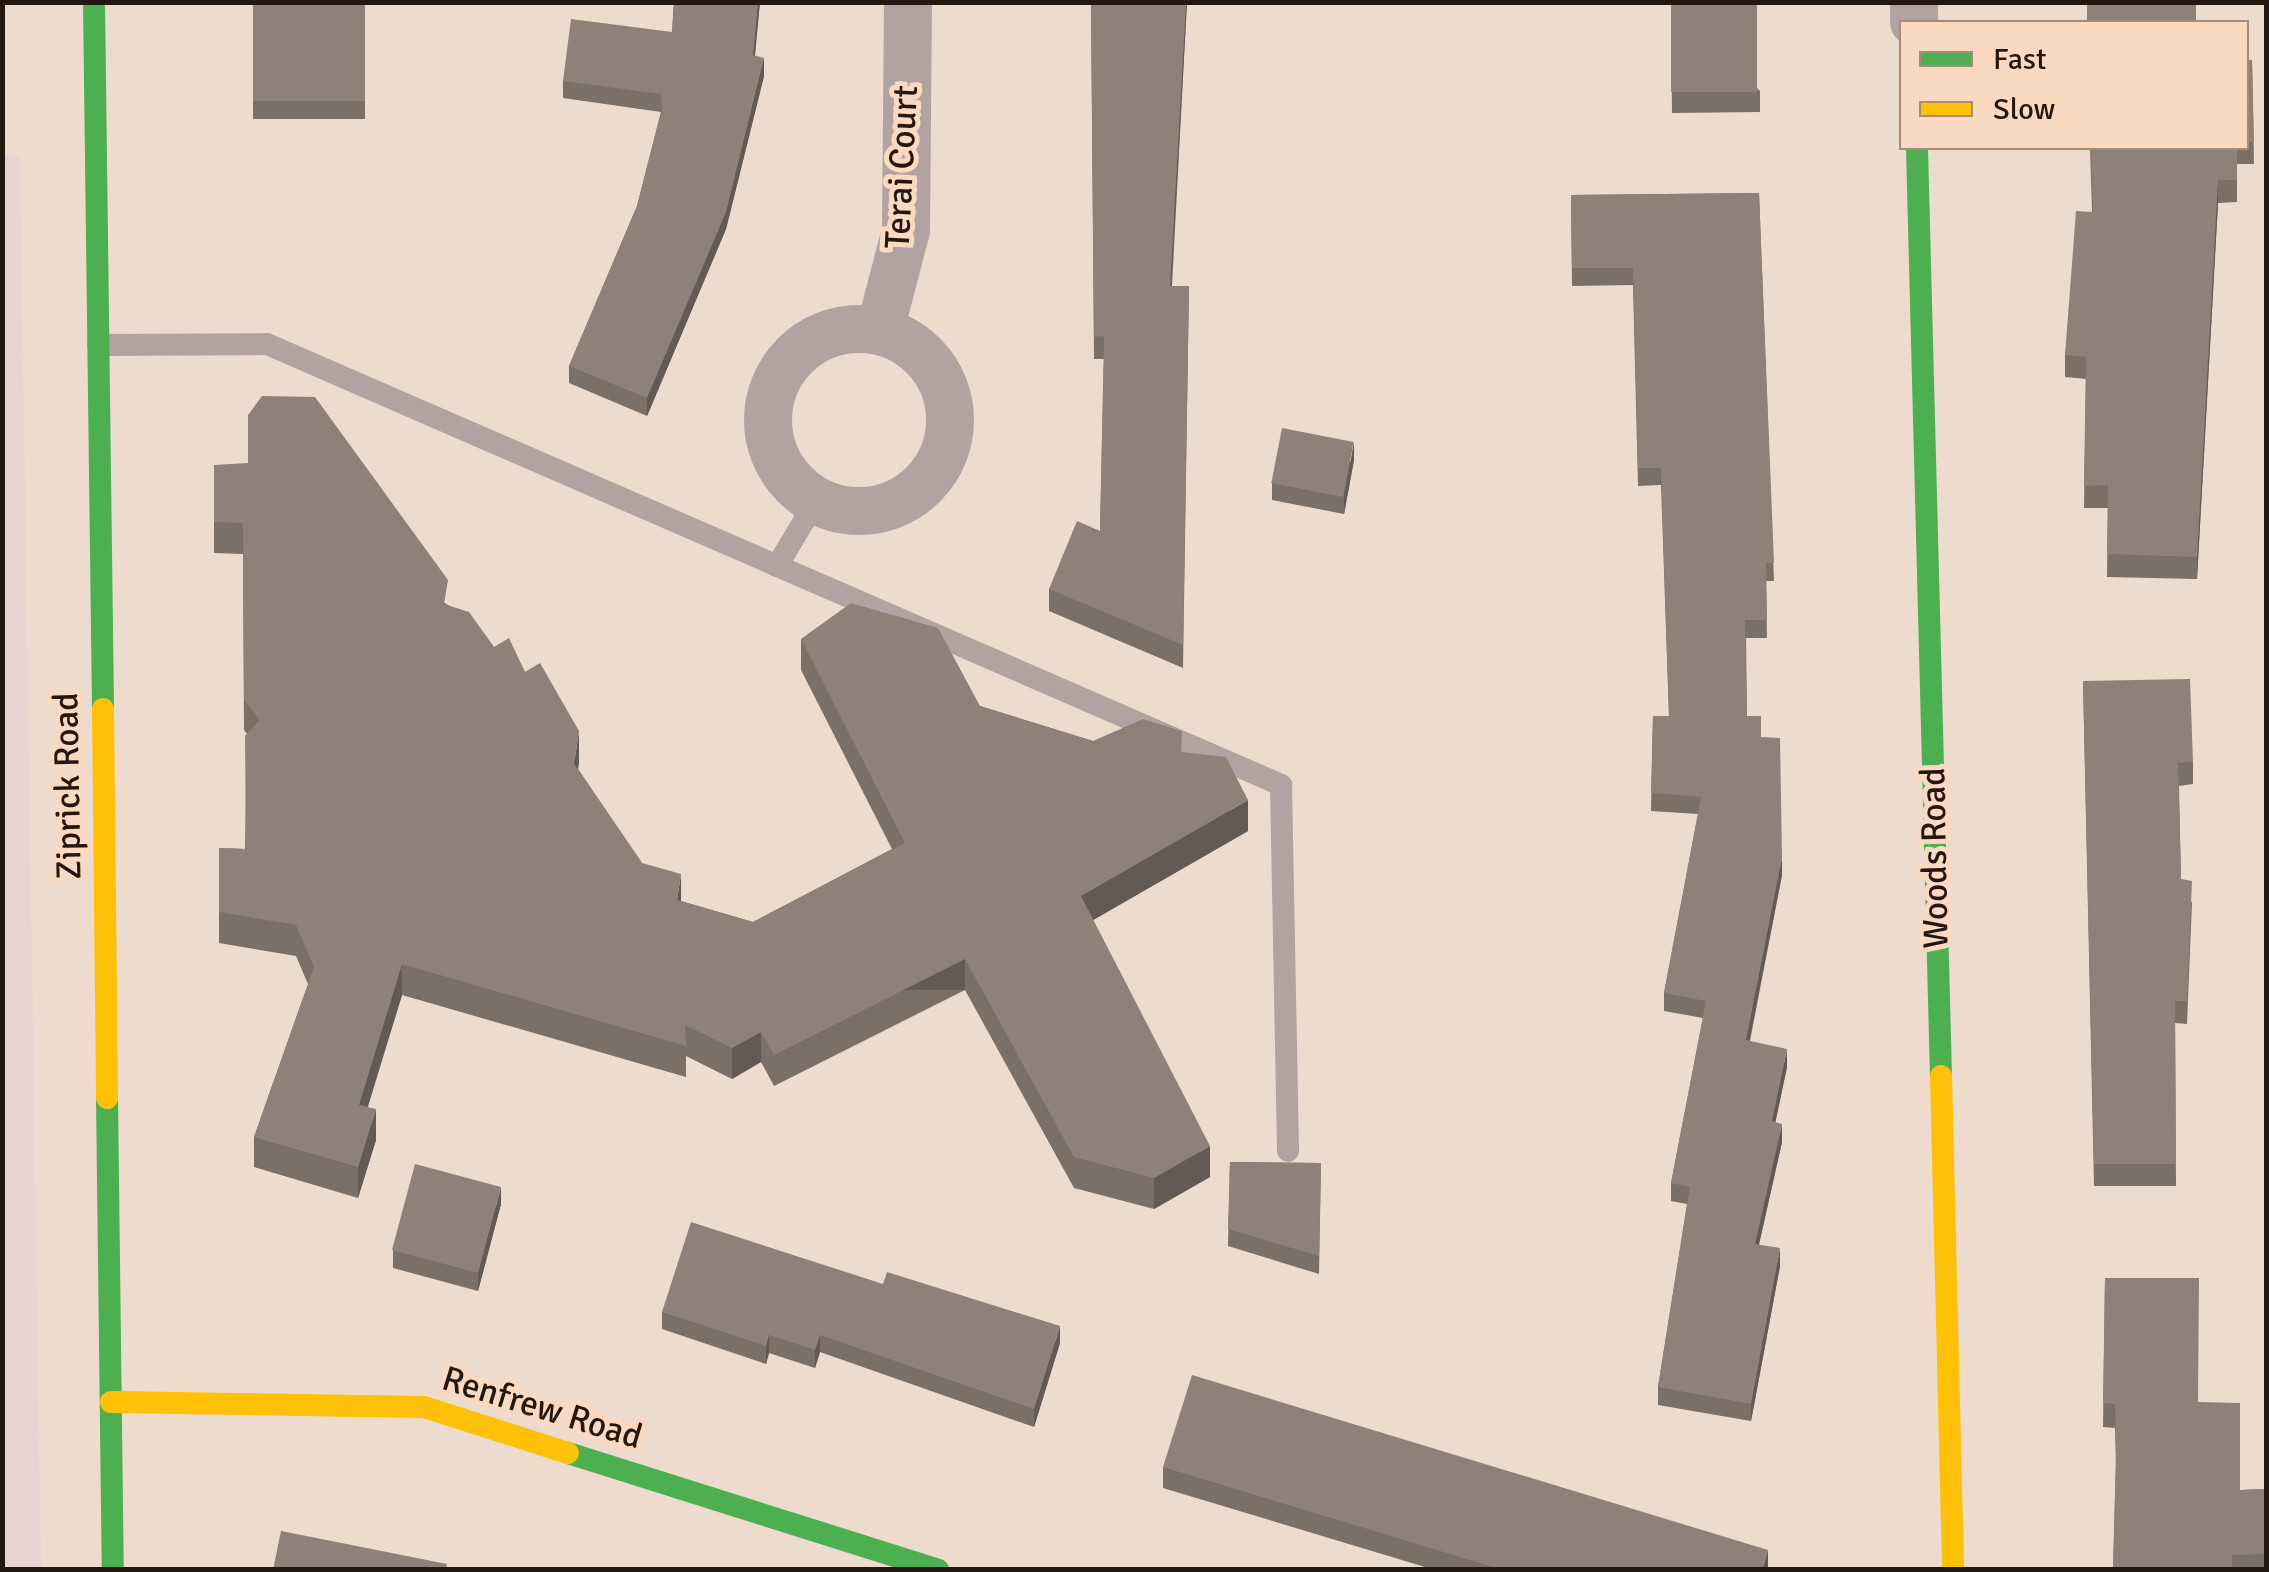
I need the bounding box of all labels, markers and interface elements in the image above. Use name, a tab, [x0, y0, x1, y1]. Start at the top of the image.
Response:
legend	[1899, 20, 2249, 150]
text: Fast	[1993, 41, 2046, 78]
street label: Terai Court	[877, 84, 927, 250]
text: Slow	[1993, 91, 2055, 128]
street label: Ziprick Road	[45, 692, 91, 880]
street label: Woods Road	[1912, 767, 1958, 949]
street label: Renfrew Road	[437, 1358, 647, 1458]

